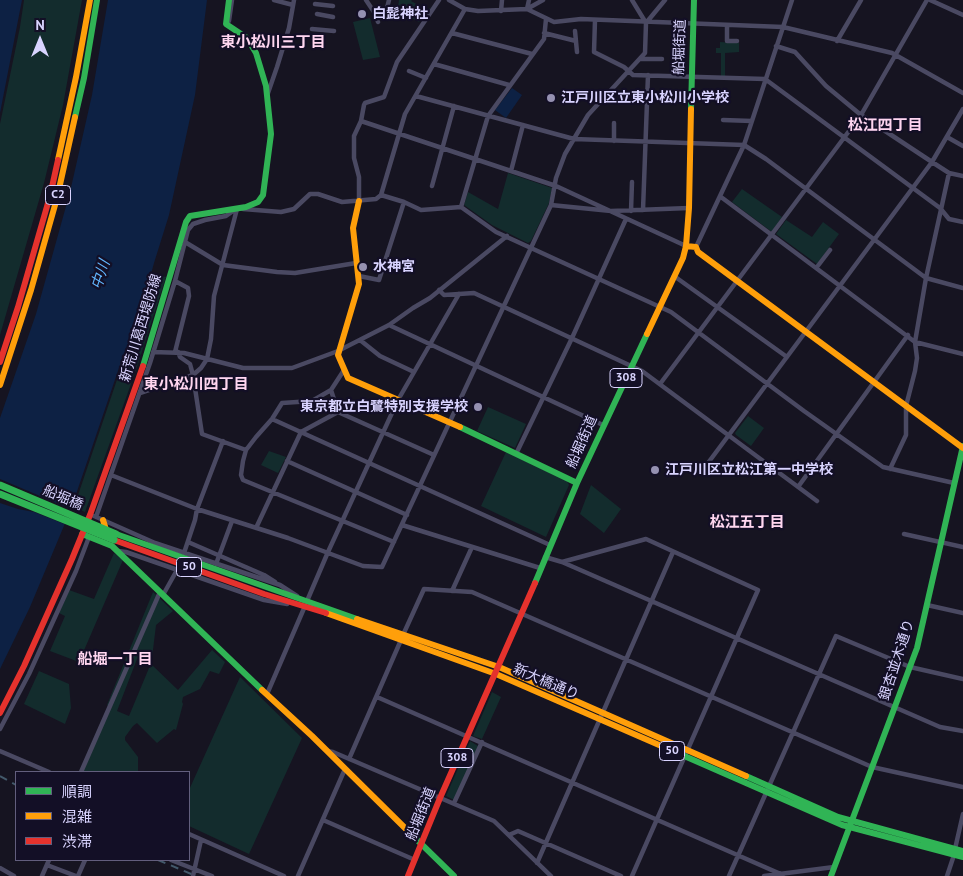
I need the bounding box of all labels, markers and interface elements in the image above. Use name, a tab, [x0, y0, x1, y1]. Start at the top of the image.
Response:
place label: 白髭神社	[372, 6, 428, 22]
marker: 白髭神社	[356, 8, 368, 20]
north arrow	[15, 15, 65, 65]
text: N	[35, 16, 45, 34]
street label: 船堀街道	[671, 19, 689, 75]
district label: 東小松川三丁目	[221, 34, 325, 52]
place label: 江戸川区立東小松川小学校	[561, 90, 729, 106]
marker: 江戸川区立東小松川小学校	[545, 92, 557, 104]
district label: 松江四丁目	[848, 117, 922, 135]
road number: C2	[46, 186, 70, 204]
water label: 中川	[88, 258, 114, 292]
place label: 水神宮	[373, 259, 415, 275]
marker: 水神宮	[357, 261, 369, 273]
street label: 新荒川葛西堤防線	[117, 272, 165, 384]
road number: 308	[610, 368, 642, 388]
district label: 東小松川四丁目	[144, 376, 248, 394]
place label: 東京都立白鷺特別支援学校	[300, 399, 468, 415]
marker: 東京都立白鷺特別支援学校	[472, 401, 484, 413]
street label: 船堀街道	[563, 413, 601, 471]
place label: 江戸川区立松江第一中学校	[665, 462, 833, 478]
marker: 江戸川区立松江第一中学校	[649, 464, 661, 476]
street label: 船堀橋	[40, 482, 86, 514]
district label: 松江五丁目	[710, 514, 784, 532]
road number: 50	[176, 558, 202, 576]
street label: 銀杏並木通り	[876, 617, 918, 703]
district label: 船堀一丁目	[78, 651, 152, 669]
street label: 新大橋通り	[511, 661, 581, 703]
road number: 50	[660, 741, 684, 760]
road number: 308	[441, 748, 473, 768]
legend	[15, 771, 190, 861]
text: 順調	[62, 782, 92, 801]
street label: 船堀街道	[403, 785, 439, 843]
text: 混雑	[62, 807, 92, 826]
text: 渋滞	[62, 832, 92, 851]

